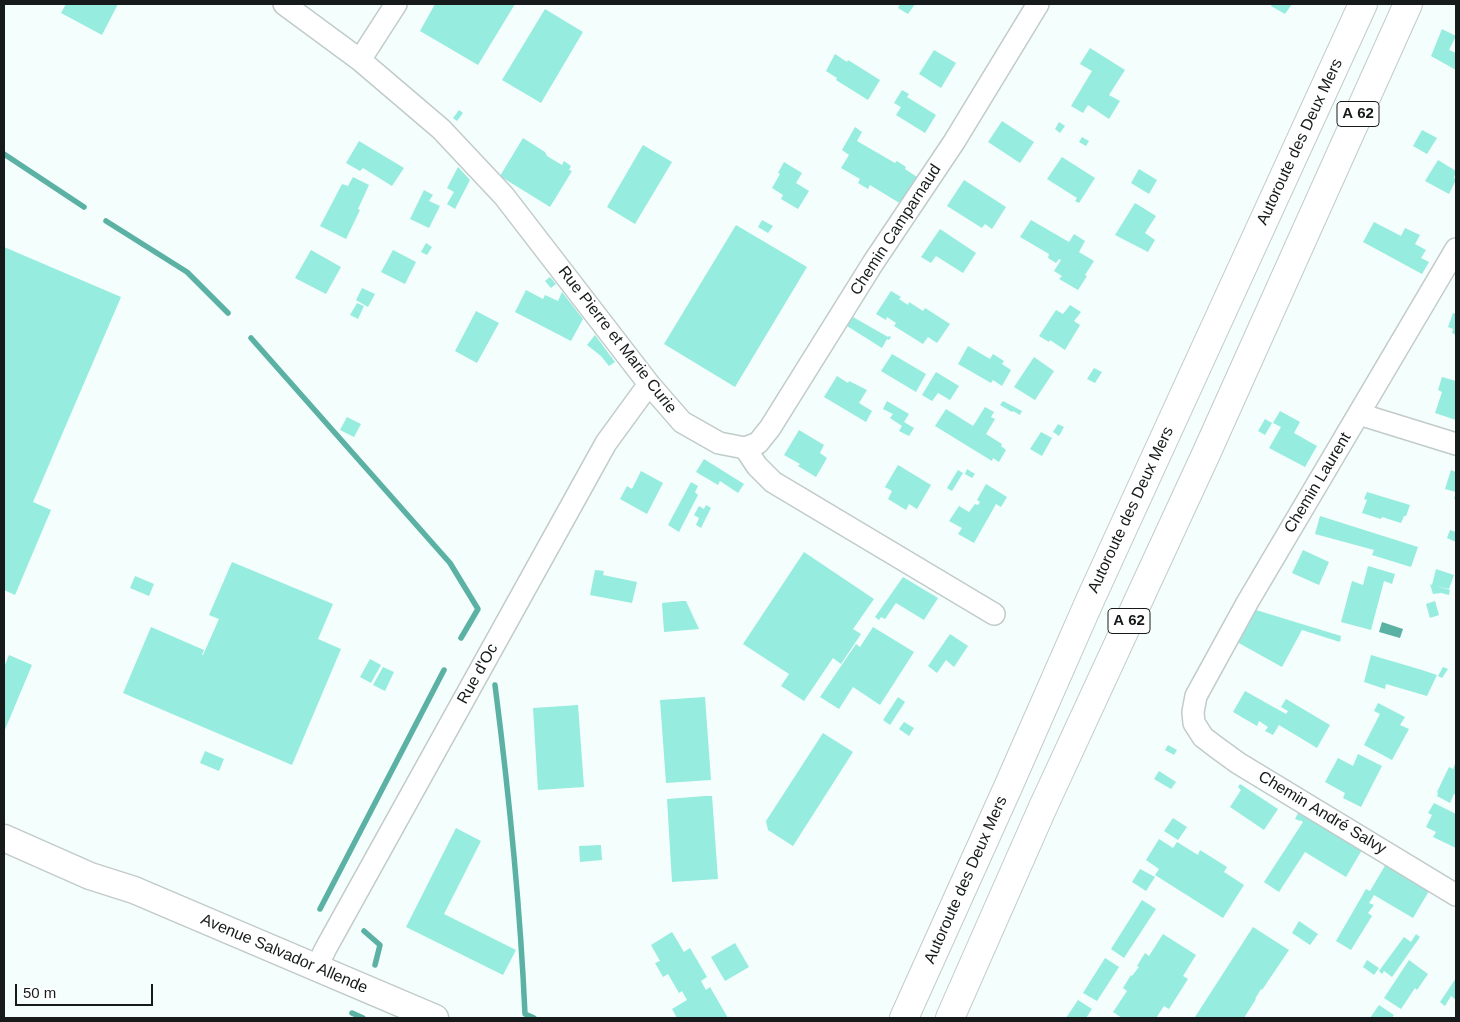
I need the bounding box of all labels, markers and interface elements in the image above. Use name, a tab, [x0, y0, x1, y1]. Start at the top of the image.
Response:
street label: Autoroute des Deux Mers	[1253, 56, 1347, 228]
road number: A 62	[1337, 102, 1379, 126]
street label: Chemin Camparnaud	[847, 161, 945, 299]
street label: Rue Pierre et Marie Curie	[554, 263, 680, 417]
street label: Autoroute des Deux Mers	[1084, 424, 1178, 596]
street label: Chemin Laurent	[1280, 429, 1356, 537]
road number: A 62	[1108, 608, 1150, 634]
street label: Rue d'Oc	[454, 640, 502, 708]
street label: Chemin André Salvy	[1255, 767, 1389, 859]
street label: Autoroute des Deux Mers	[920, 793, 1012, 967]
street label: Avenue Salvador Allende	[198, 910, 370, 998]
scale bar	[18, 974, 155, 1006]
text: 50 m	[23, 984, 56, 1001]

